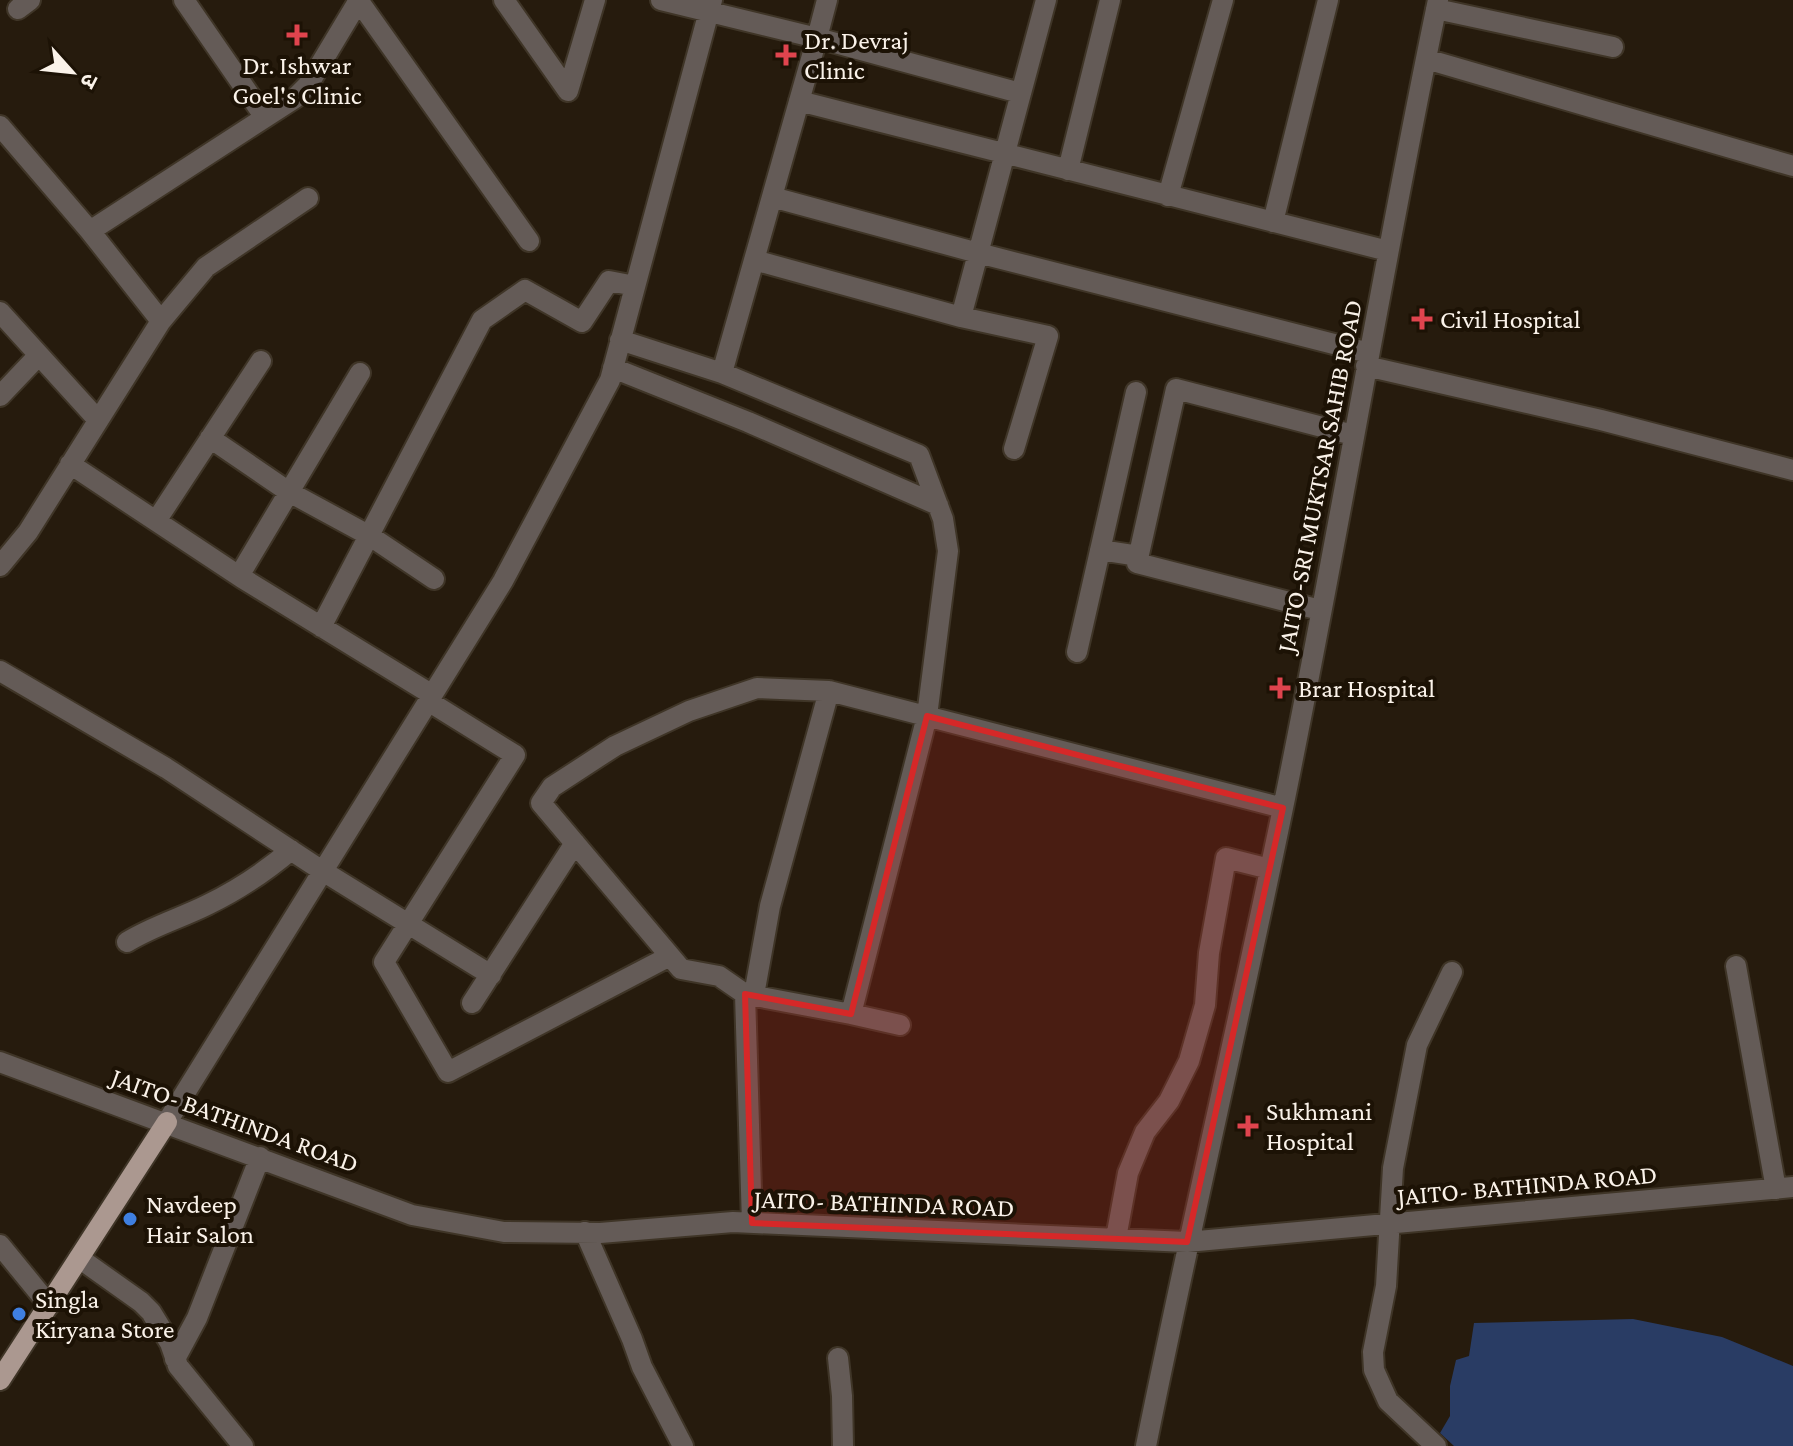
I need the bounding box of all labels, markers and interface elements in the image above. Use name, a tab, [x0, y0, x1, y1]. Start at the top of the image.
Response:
marker: Dr. Ishwar Goel's Clinic	[286, 24, 308, 46]
place label: Dr. Devraj Clinic	[804, 26, 909, 85]
north arrow	[32, 32, 112, 112]
marker: Dr. Devraj Clinic	[775, 44, 797, 66]
place label: Dr. Ishwar Goel's Clinic	[232, 51, 362, 110]
text: उ	[75, 69, 103, 93]
street label: JAITO-SRI MUKTSAR SAHIB ROAD	[1271, 297, 1368, 657]
place label: Civil Hospital	[1440, 305, 1581, 334]
marker: Civil Hospital	[1411, 308, 1433, 330]
place label: Brar Hospital	[1298, 674, 1435, 703]
marker: Brar Hospital	[1269, 677, 1291, 699]
street label: JAITO- BATHINDA ROAD	[105, 1062, 362, 1179]
place label: Sukhmani Hospital	[1266, 1097, 1372, 1156]
marker: Sukhmani Hospital	[1237, 1115, 1259, 1137]
street label: JAITO- BATHINDA ROAD	[1394, 1160, 1658, 1211]
street label: JAITO- BATHINDA ROAD	[751, 1184, 1015, 1223]
place label: Navdeep Hair Salon	[146, 1190, 254, 1249]
marker: Navdeep Hair Salon	[121, 1210, 139, 1228]
place label: Singla Kiryana Store	[35, 1285, 174, 1344]
marker: Singla Kiryana Store	[10, 1305, 28, 1323]

